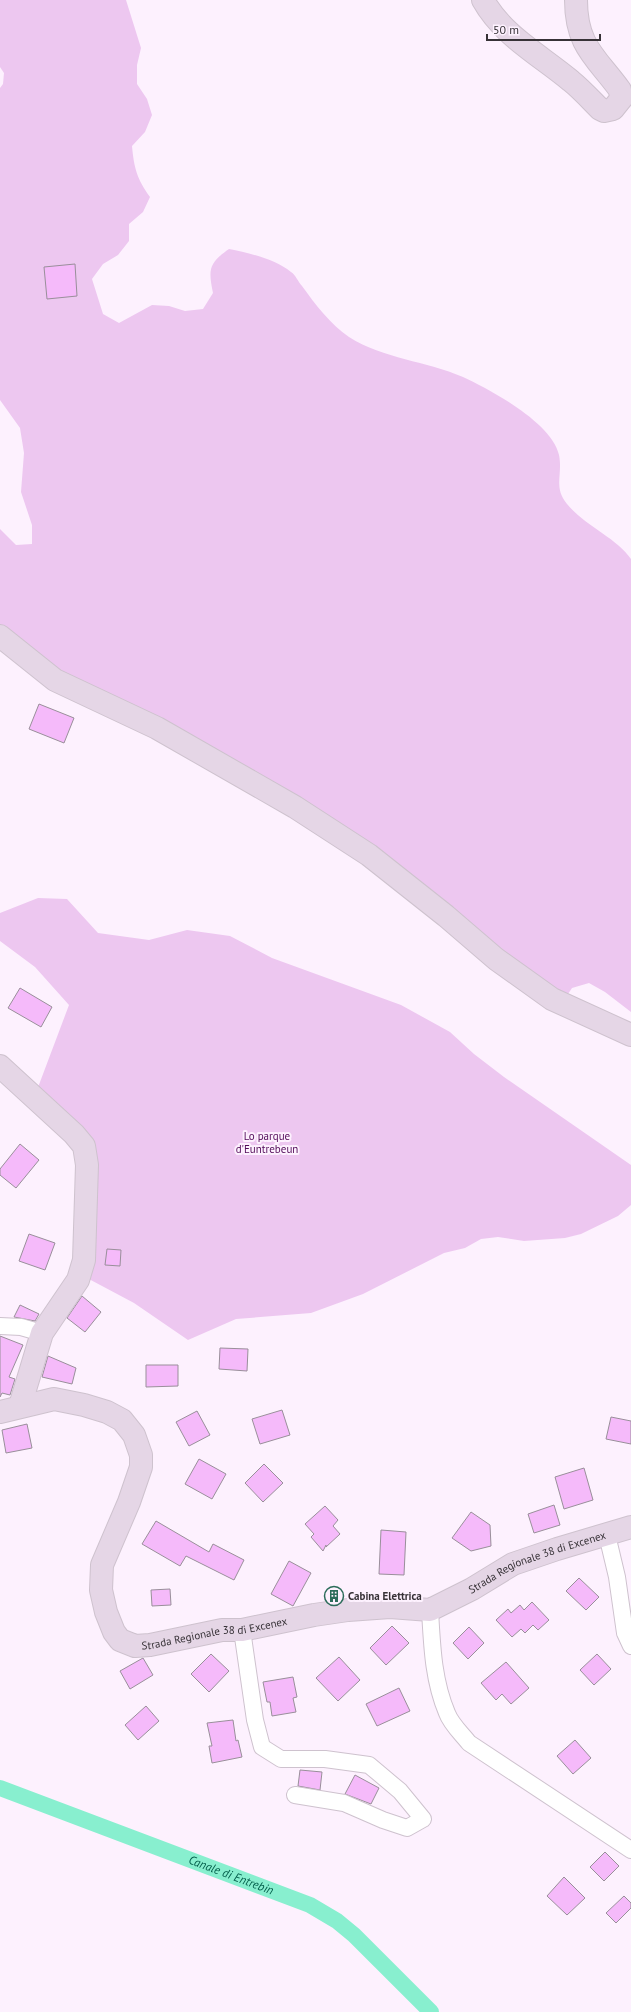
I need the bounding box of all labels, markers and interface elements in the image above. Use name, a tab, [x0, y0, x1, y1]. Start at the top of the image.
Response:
scale bar	[487, 16, 600, 42]
text: 50 m	[493, 22, 519, 37]
park label: Lo parque d'Euntrebeun	[236, 1129, 298, 1156]
street label: Strada Regionale 38 di Excenex	[466, 1528, 608, 1597]
building icon: Cabina Elettrica	[323, 1585, 345, 1607]
place label: Cabina Elettrica	[348, 1589, 422, 1603]
street label: Strada Regionale 38 di Excenex	[141, 1614, 289, 1653]
water label: Canale di Entrebin	[187, 1852, 276, 1898]

